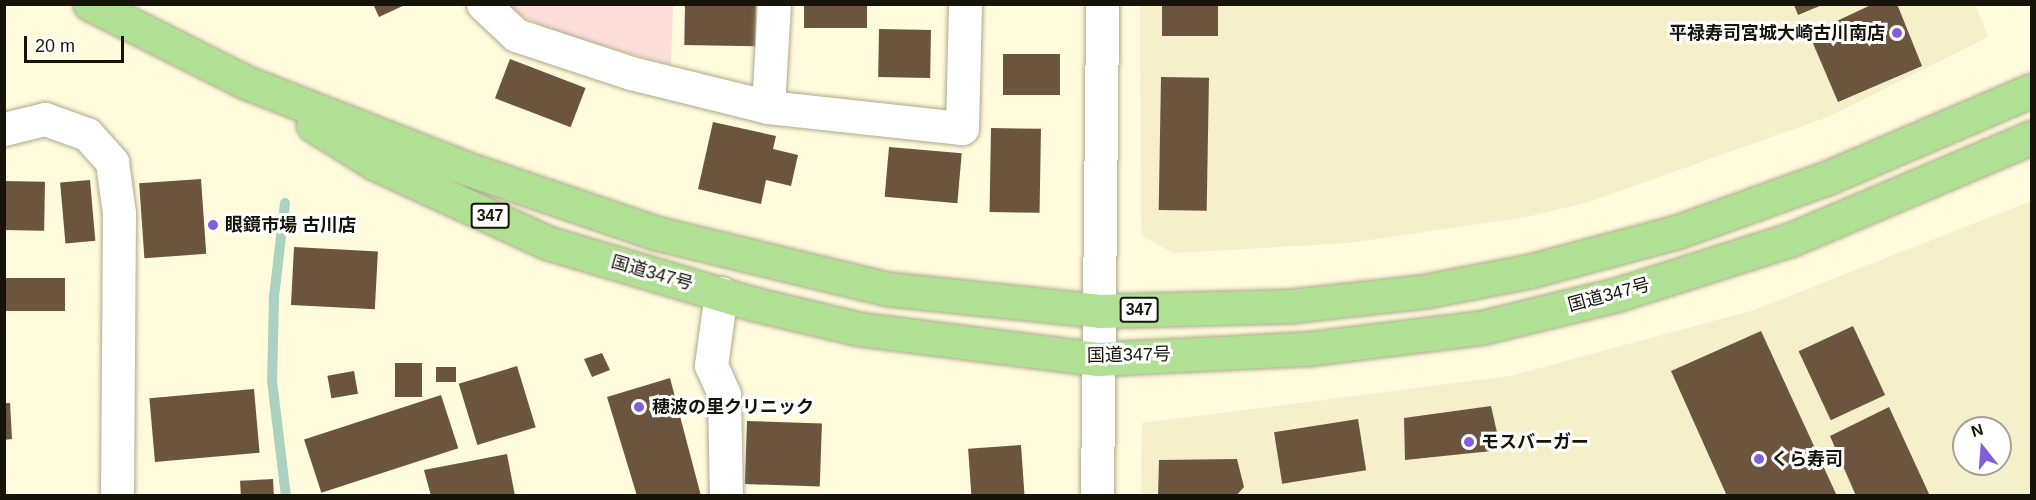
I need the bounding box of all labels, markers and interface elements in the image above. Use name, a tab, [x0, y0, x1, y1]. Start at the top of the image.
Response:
place label: 平禄寿司宮城大崎古川南店	[1669, 22, 1885, 44]
scale bar	[27, 24, 128, 62]
marker: 平禄寿司宮城大崎古川南店	[1890, 26, 1904, 40]
text: 20 m	[35, 36, 75, 56]
road number: 347	[470, 203, 510, 229]
place label: 眼鏡市場 古川店	[225, 214, 356, 236]
marker: 眼鏡市場 古川店	[206, 218, 220, 232]
street label: 国道347号	[609, 251, 695, 295]
street label: 国道347号	[1566, 274, 1652, 316]
road number: 347	[1120, 297, 1158, 323]
street label: 国道347号	[1087, 343, 1171, 367]
place label: 穂波の里クリニック	[652, 396, 814, 418]
marker: 穂波の里クリニック	[630, 398, 648, 416]
north arrow	[1952, 416, 2012, 476]
text: N	[1969, 420, 1985, 440]
place label: モスバーガー	[1481, 431, 1589, 453]
marker: モスバーガー	[1462, 435, 1476, 449]
place label: くら寿司	[1771, 448, 1843, 470]
marker: くら寿司	[1752, 452, 1766, 466]

